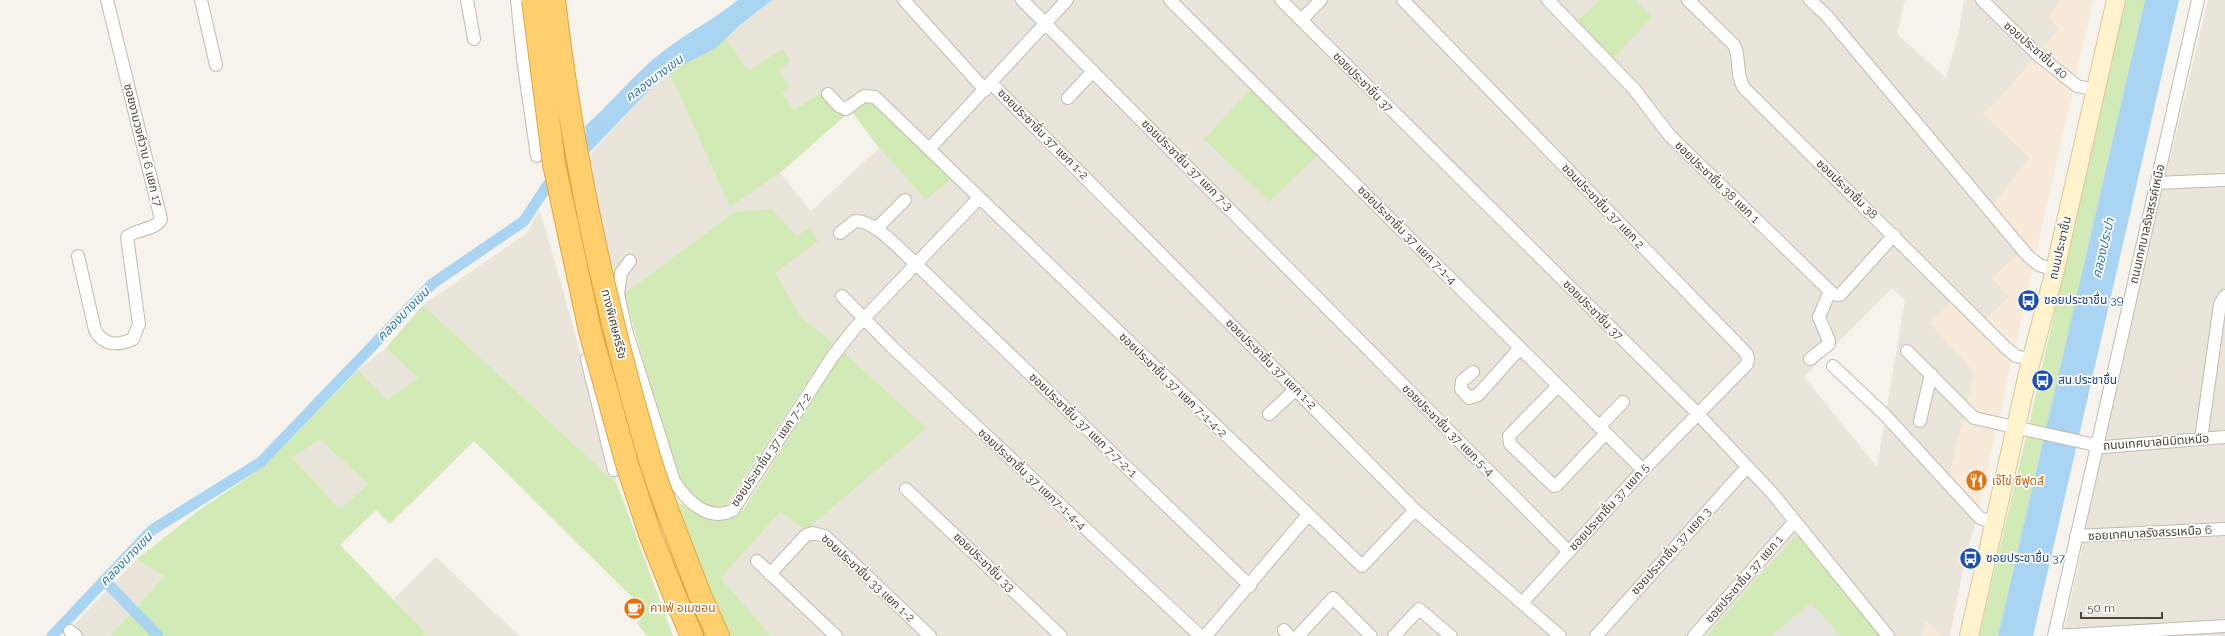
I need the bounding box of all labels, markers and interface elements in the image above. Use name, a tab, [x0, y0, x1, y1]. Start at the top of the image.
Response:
street label: ซอยประชาชื่น 40	[2001, 17, 2072, 82]
street label: ซอยประชาชื่น 37	[1330, 48, 1398, 115]
water label: คลองบางเขน	[622, 51, 687, 105]
street label: ซอยงามวงศ์วาน 6 แยก 17	[121, 82, 165, 208]
street label: ซอยประชาชื่น 37 แยก 1-2	[995, 84, 1093, 182]
street label: ซอยประชาชื่น 37 แยก 7-3	[1139, 115, 1237, 213]
street label: ซอยประชาชื่น 38 แยก 1	[1672, 137, 1763, 226]
street label: ซอยประชาชื่น 38	[1813, 155, 1882, 222]
street label: ซอนประชาชื่น 37 แยก 2	[1559, 159, 1649, 251]
street label: ถนนเทศบาลรังสรรค์เหนือ	[2126, 163, 2168, 285]
street label: ซอยประชาชื่น 37 แยก 7-1-4	[1355, 181, 1461, 288]
street label: ถนนประชาชื่น	[2044, 215, 2074, 281]
water label: คลองประปา	[2089, 216, 2117, 280]
street label: ซอยประชาชื่น 37	[1560, 276, 1628, 343]
water label: คลองบางเขน	[374, 283, 433, 344]
bus stop icon: ซอยประชาชื่น 39	[2016, 287, 2042, 313]
street label: ทางพิเศษศรีรัช	[599, 288, 629, 360]
place label: ซอยประชาชื่น 39	[2044, 291, 2124, 307]
street label: ซอยประชาชื่น 37 แยก 1-2	[1223, 314, 1321, 412]
street label: ซอยประชาชื่น 37 แยก 7-1-4-2	[1116, 328, 1231, 440]
bus stop icon: สน.ประชาชื่น	[2030, 367, 2056, 393]
street label: ซอยประชาชื่น 37 แยก 7-7-2-1	[1026, 368, 1141, 480]
place label: สน.ประชาชื่น	[2058, 371, 2117, 387]
street label: ซอยประชาชื่น 37 แยก 5-4	[1399, 380, 1499, 479]
street label: ซอยประชาชื่น 37 แยก 7-7-2	[726, 389, 814, 509]
street label: ซอยประชาชื่น 37 แยก7-1-4-4	[975, 424, 1090, 533]
street label: ถนนเทศบาลนิมิตเหนือ	[2102, 431, 2210, 453]
street label: ซอยประชาชื่น 37 แยก 5	[1565, 459, 1652, 554]
restaurant icon: เจ๊ไข่ ซีฟูดส์	[1963, 468, 1989, 494]
place label: เจ๊ไข่ ซีฟูดส์	[1992, 474, 2044, 488]
street label: ซอยประชาชื่น 37 แยก 3	[1627, 503, 1714, 597]
street label: ซอยเทศบาลรังสรรเหนือ 6	[2088, 523, 2212, 543]
water label: คลองบางเขน	[97, 528, 156, 589]
street label: ซอยประชาชื่น 33	[951, 528, 1019, 595]
street label: ซอยประชาชื่น 33 แยก 1-2	[818, 530, 919, 625]
street label: ซอยประชาชื่น 37 แยก 1	[1701, 531, 1786, 626]
bus stop icon: ซอยประชาชื่น 37	[1958, 545, 1984, 571]
place label: ซอยประชาชื่น 37	[1986, 549, 2066, 565]
scale bar	[2081, 594, 2162, 620]
cafe icon: คาเฟ่ อเมซอน	[621, 595, 647, 621]
place label: คาเฟ่ อเมซอน	[650, 601, 716, 615]
text: 50 m	[2087, 601, 2115, 615]

